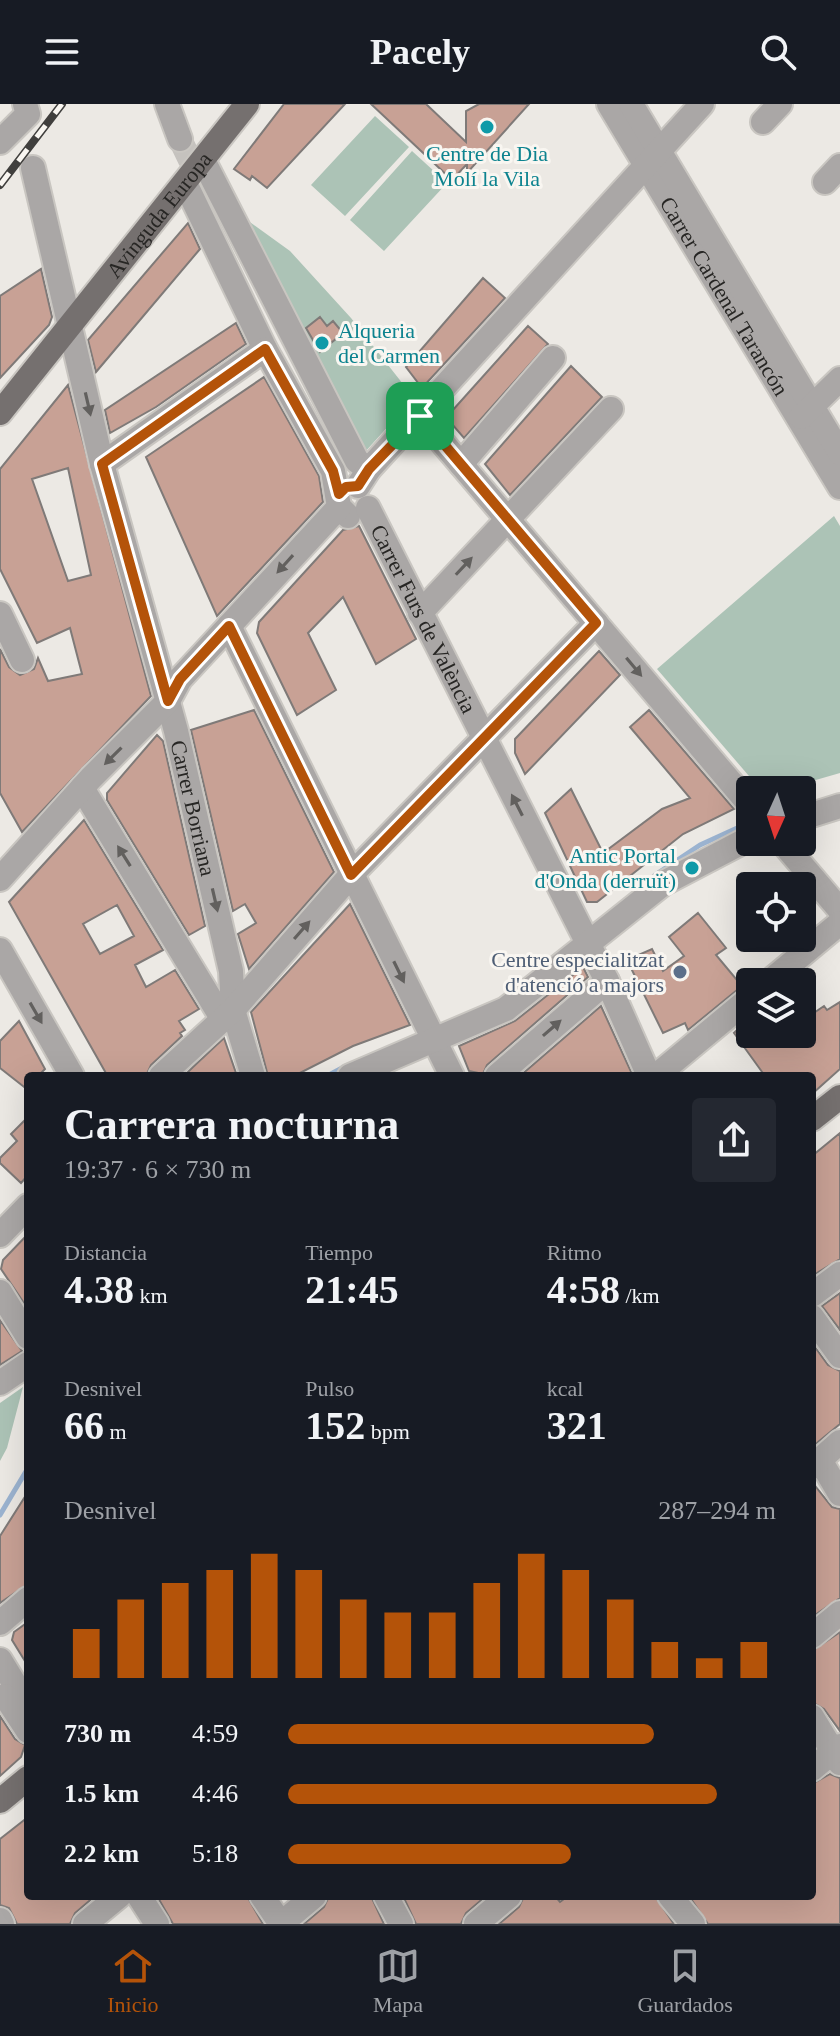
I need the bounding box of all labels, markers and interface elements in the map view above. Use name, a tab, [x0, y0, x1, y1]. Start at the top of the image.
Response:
icon: menu	[40, 30, 84, 74]
icon: search	[756, 30, 800, 74]
text: Pacely	[370, 32, 470, 72]
marker: Centre de Dia Molí la Vila	[478, 118, 496, 136]
place label: Centre de Dia Molí la Vila	[426, 141, 548, 191]
street label: Avinguda Europa	[101, 146, 217, 283]
street label: Carrer Cardenal Tarancón	[655, 192, 794, 400]
place label: Alqueria del Carmen	[338, 318, 440, 368]
marker: Alqueria del Carmen	[313, 334, 331, 352]
pin	[386, 382, 454, 450]
one-way arrow	[82, 392, 95, 417]
icon: arrive	[398, 394, 442, 438]
street label: Carrer Furs de València	[366, 520, 482, 717]
one-way arrow	[277, 554, 295, 573]
one-way arrow	[454, 557, 472, 576]
one-way arrow	[625, 657, 642, 677]
street label: Carrer Borriana	[166, 738, 221, 879]
one-way arrow	[104, 746, 123, 765]
north arrow	[736, 776, 816, 856]
map controls	[736, 776, 816, 1048]
one-way arrow	[510, 793, 523, 816]
place label: Antic Portal d'Onda (derruït)	[535, 843, 676, 893]
one-way arrow	[116, 845, 131, 866]
marker: Antic Portal d'Onda (derruït)	[683, 859, 701, 877]
button: locate	[736, 872, 816, 952]
one-way arrow	[209, 888, 222, 913]
one-way arrow	[293, 921, 311, 940]
place label: Centre especialitzat d'atenció a majors	[491, 947, 664, 997]
one-way arrow	[392, 960, 406, 984]
marker: Centre especialitzat d'atenció a majors	[671, 963, 689, 981]
button: layers	[736, 968, 816, 1048]
one-way arrow	[29, 1002, 43, 1024]
one-way arrow	[542, 1020, 561, 1038]
button: share	[692, 1098, 776, 1182]
text: Carrera nocturna	[64, 1100, 399, 1149]
text: 19:37 · 6 × 730 m	[64, 1155, 251, 1184]
text: Distancia	[64, 1240, 147, 1265]
text: Tiempo	[305, 1240, 373, 1265]
text: Ritmo	[547, 1240, 602, 1265]
text: 4.38	[64, 1267, 134, 1312]
text: 21:45	[305, 1267, 399, 1312]
text: 4:58	[547, 1267, 620, 1312]
text: km	[134, 1283, 168, 1308]
text: /km	[620, 1283, 660, 1308]
text: Desnivel	[64, 1376, 142, 1401]
text: Pulso	[305, 1376, 354, 1401]
text: kcal	[547, 1376, 583, 1401]
text: 66	[64, 1403, 104, 1448]
text: 152	[305, 1403, 365, 1448]
text: 321	[547, 1403, 607, 1448]
text: m	[104, 1419, 127, 1444]
text: bpm	[365, 1419, 410, 1444]
text: Desnivel	[64, 1496, 156, 1525]
text: 287–294 m	[658, 1496, 776, 1525]
text: 730 m	[64, 1719, 131, 1748]
text: 4:59	[192, 1719, 238, 1748]
text: 1.5 km	[64, 1779, 139, 1808]
text: 4:46	[192, 1779, 238, 1808]
text: 2.2 km	[64, 1839, 139, 1868]
text: 5:18	[192, 1839, 238, 1868]
tab: Inicio	[107, 1944, 159, 2018]
tab: Mapa	[373, 1944, 423, 2018]
tab: Guardados	[637, 1944, 733, 2018]

